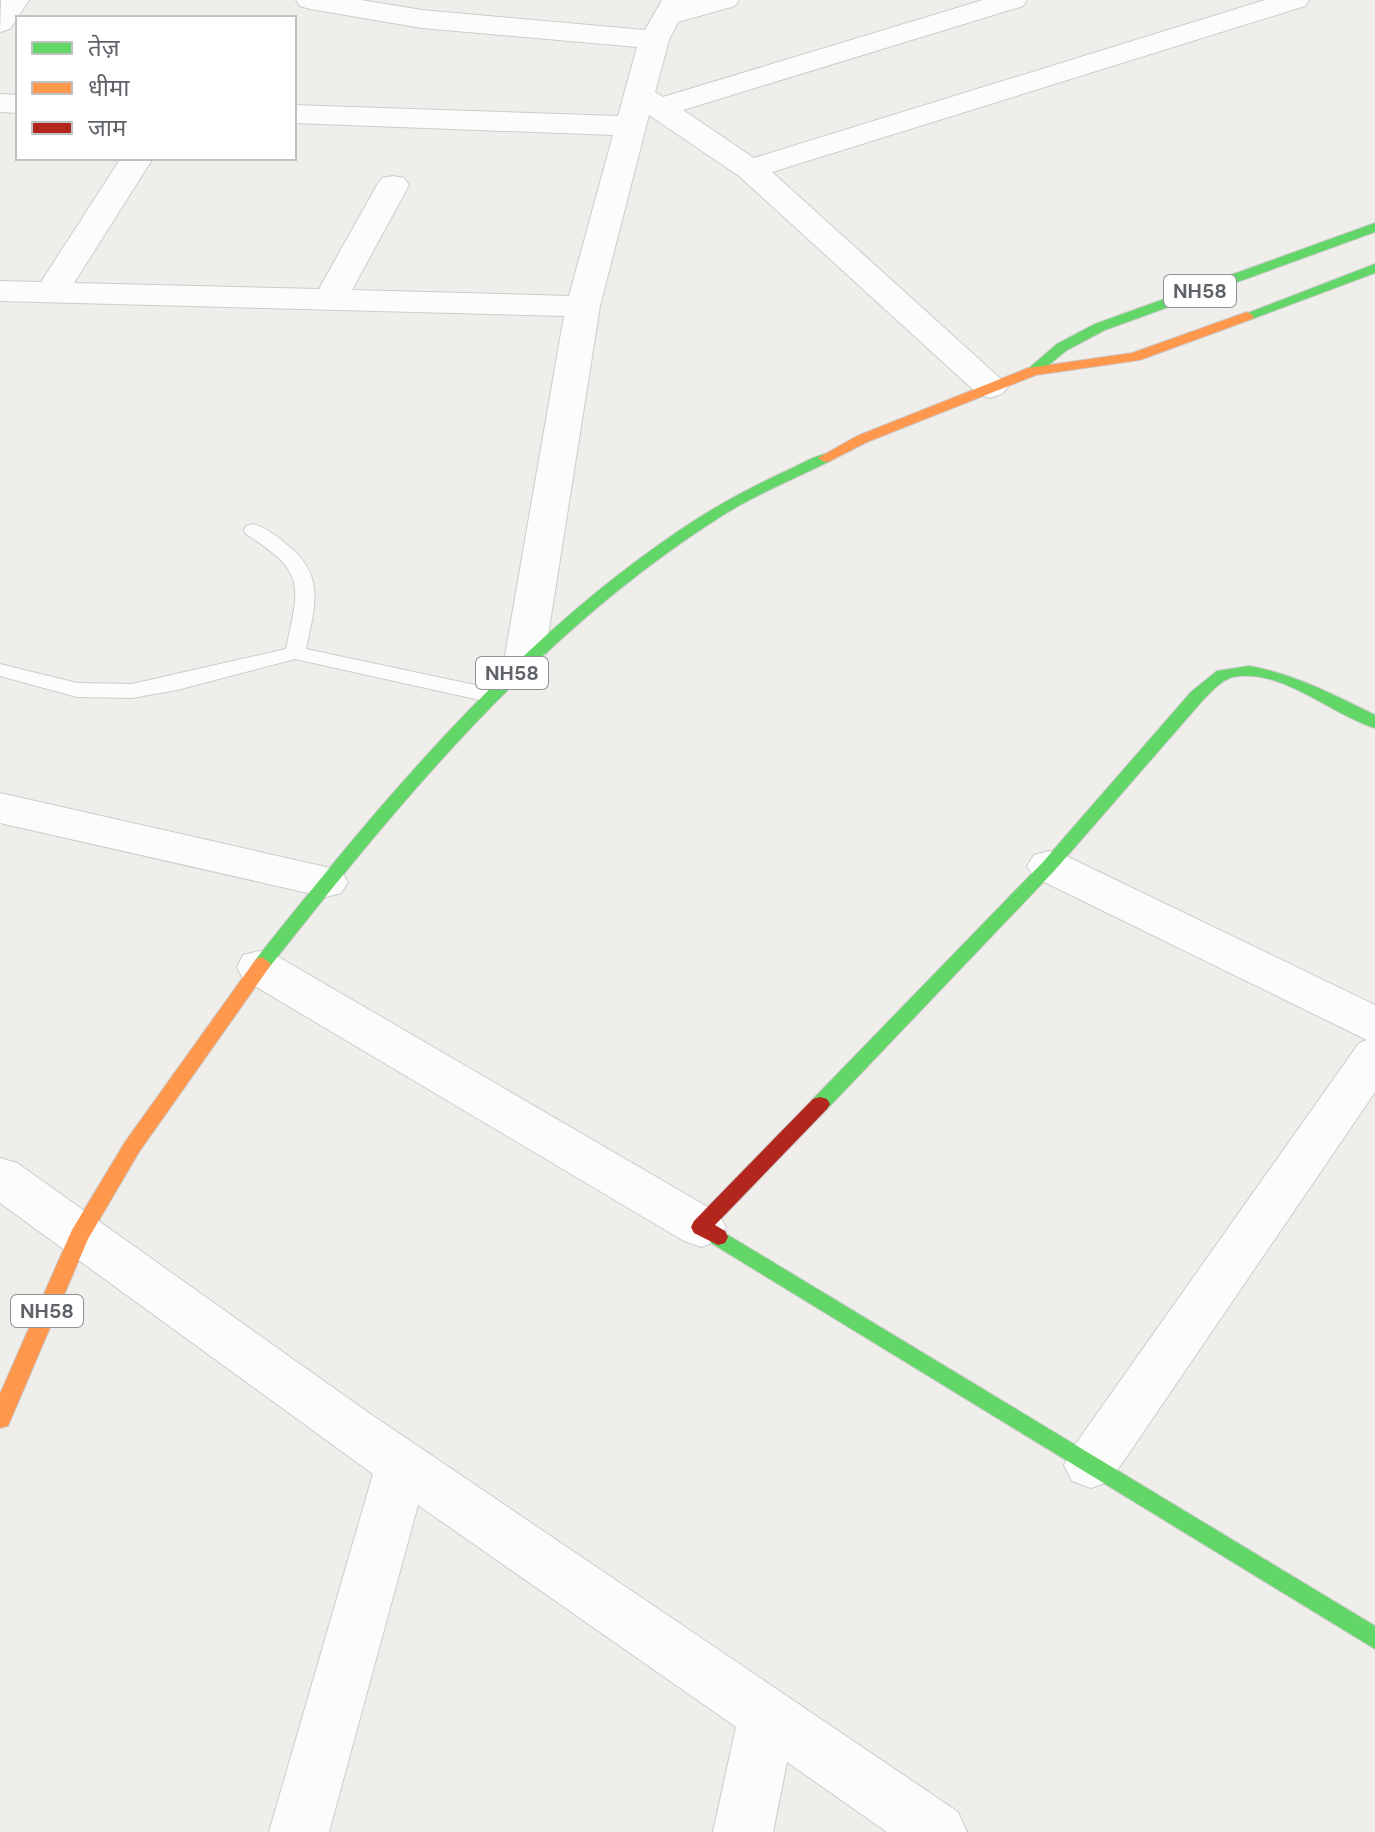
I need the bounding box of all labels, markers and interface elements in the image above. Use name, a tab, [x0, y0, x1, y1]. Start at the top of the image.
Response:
legend	[16, 16, 296, 160]
text: तेज़	[88, 32, 121, 63]
text: धीमा	[88, 72, 130, 103]
text: जाम	[88, 112, 127, 143]
road number: NH58	[1164, 275, 1236, 307]
road number: NH58	[476, 657, 548, 689]
road number: NH58	[11, 1295, 83, 1327]

